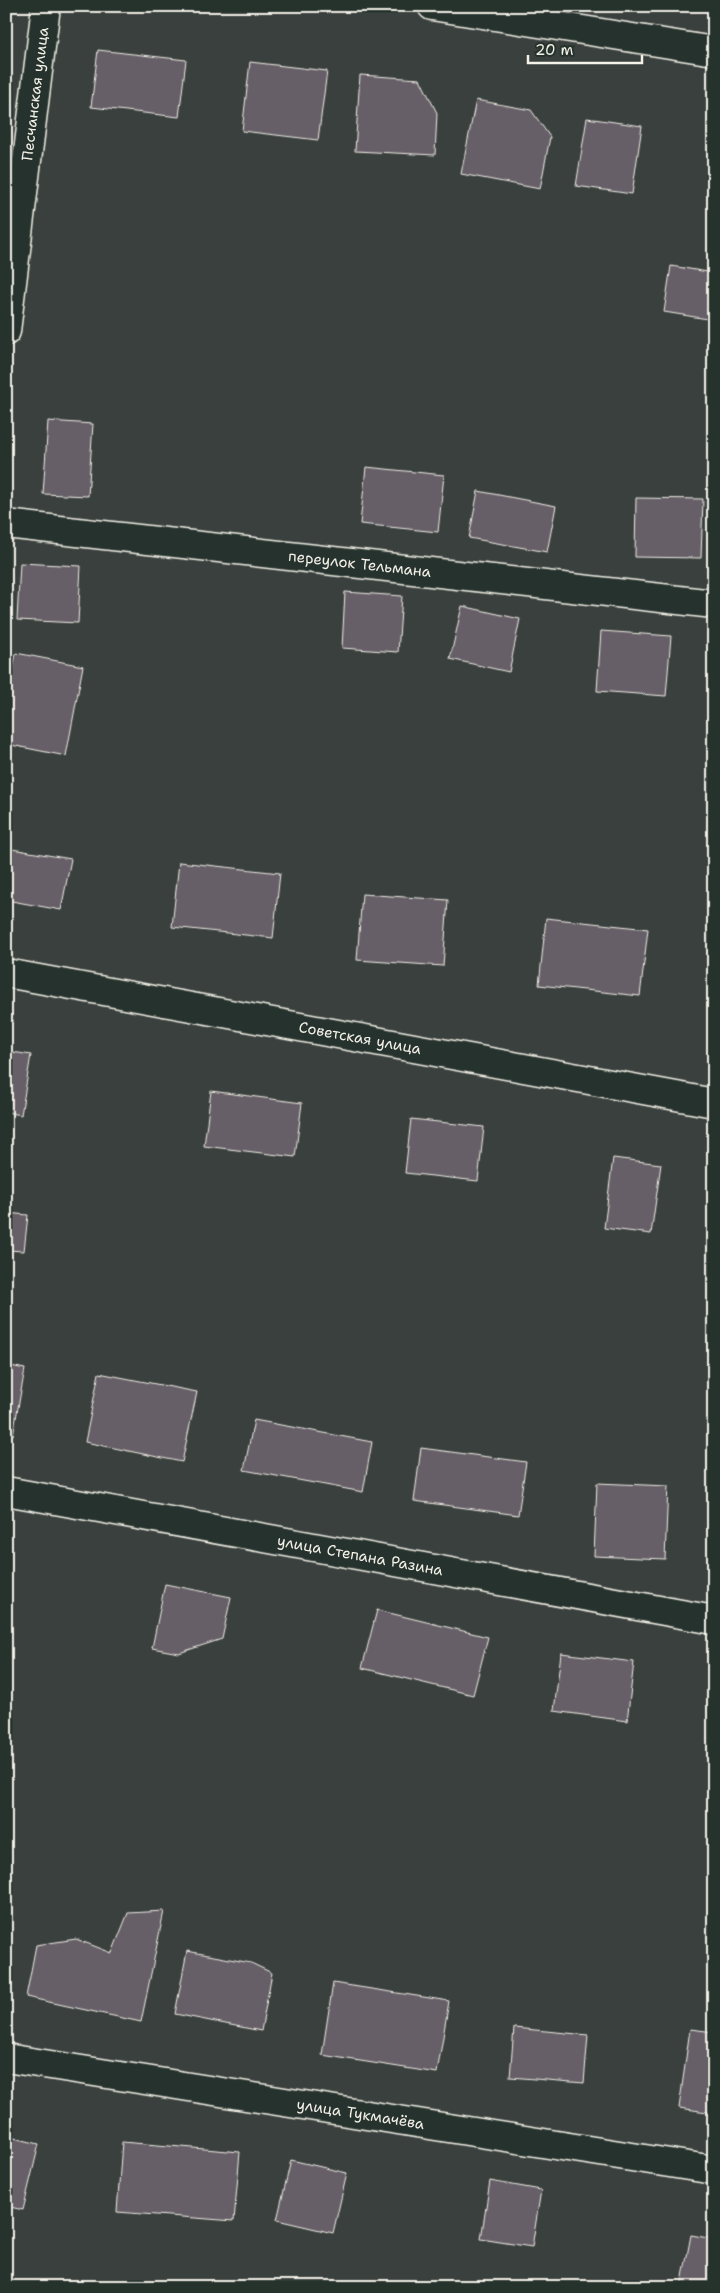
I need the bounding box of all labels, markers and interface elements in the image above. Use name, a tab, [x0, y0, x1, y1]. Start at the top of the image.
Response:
street label: Песчанская улица	[17, 25, 53, 162]
scale bar	[528, 32, 641, 64]
text: 20 m	[535, 40, 574, 60]
street label: переулок Тельмана	[287, 546, 433, 582]
street label: Советская улица	[297, 1017, 424, 1059]
street label: улица Степана Разина	[276, 1531, 445, 1581]
street label: улица Тукмачёва	[295, 2094, 427, 2134]

